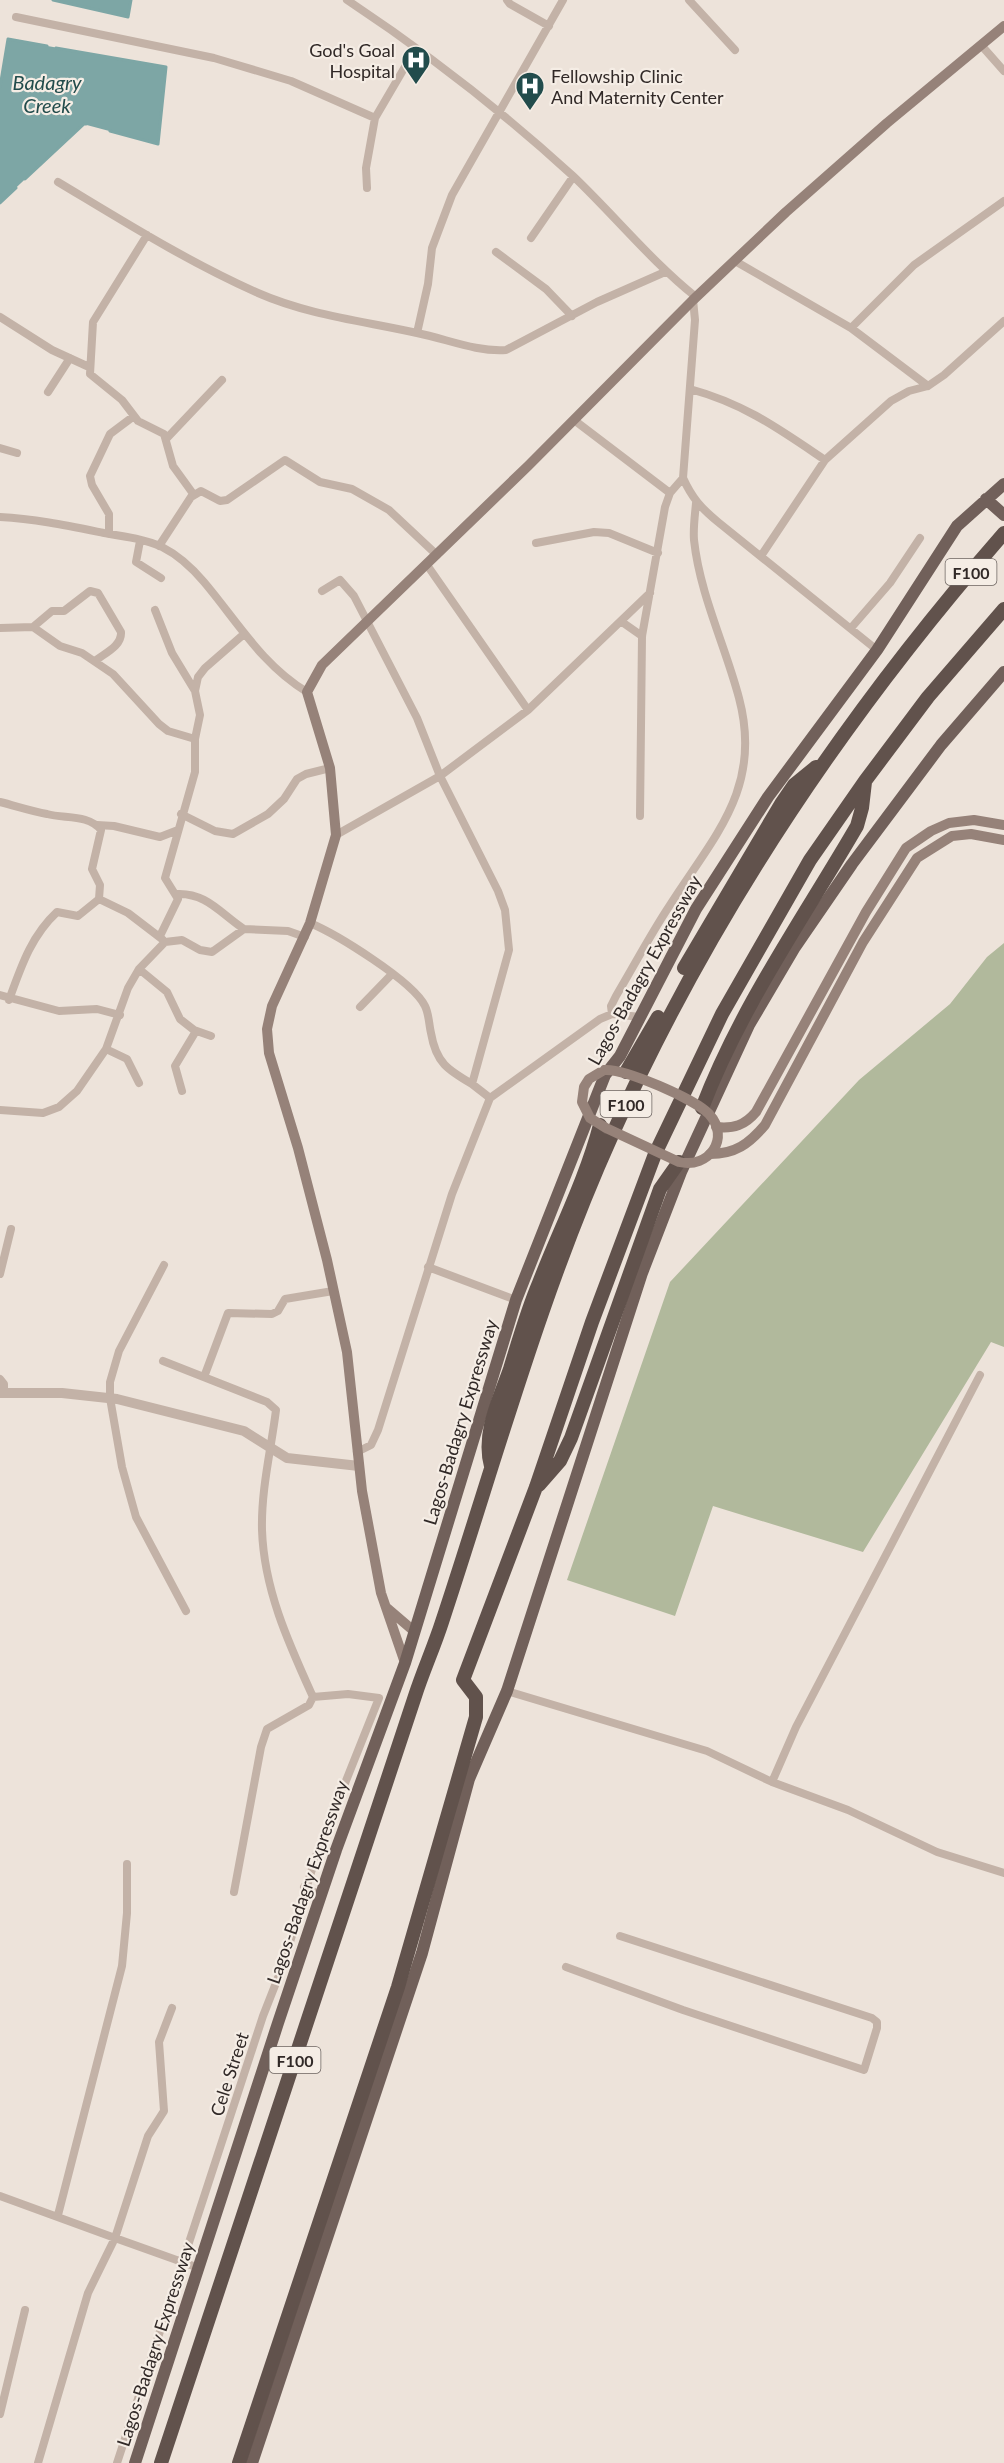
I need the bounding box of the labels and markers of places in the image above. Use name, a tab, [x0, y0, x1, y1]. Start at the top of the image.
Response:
place label: God's Goal Hospital	[309, 39, 395, 82]
hospital icon: God's Goal Hospital	[400, 44, 432, 86]
place label: Fellowship Clinic And Maternity Center	[551, 65, 724, 108]
hospital icon: Fellowship Clinic And Maternity Center	[514, 70, 546, 112]

